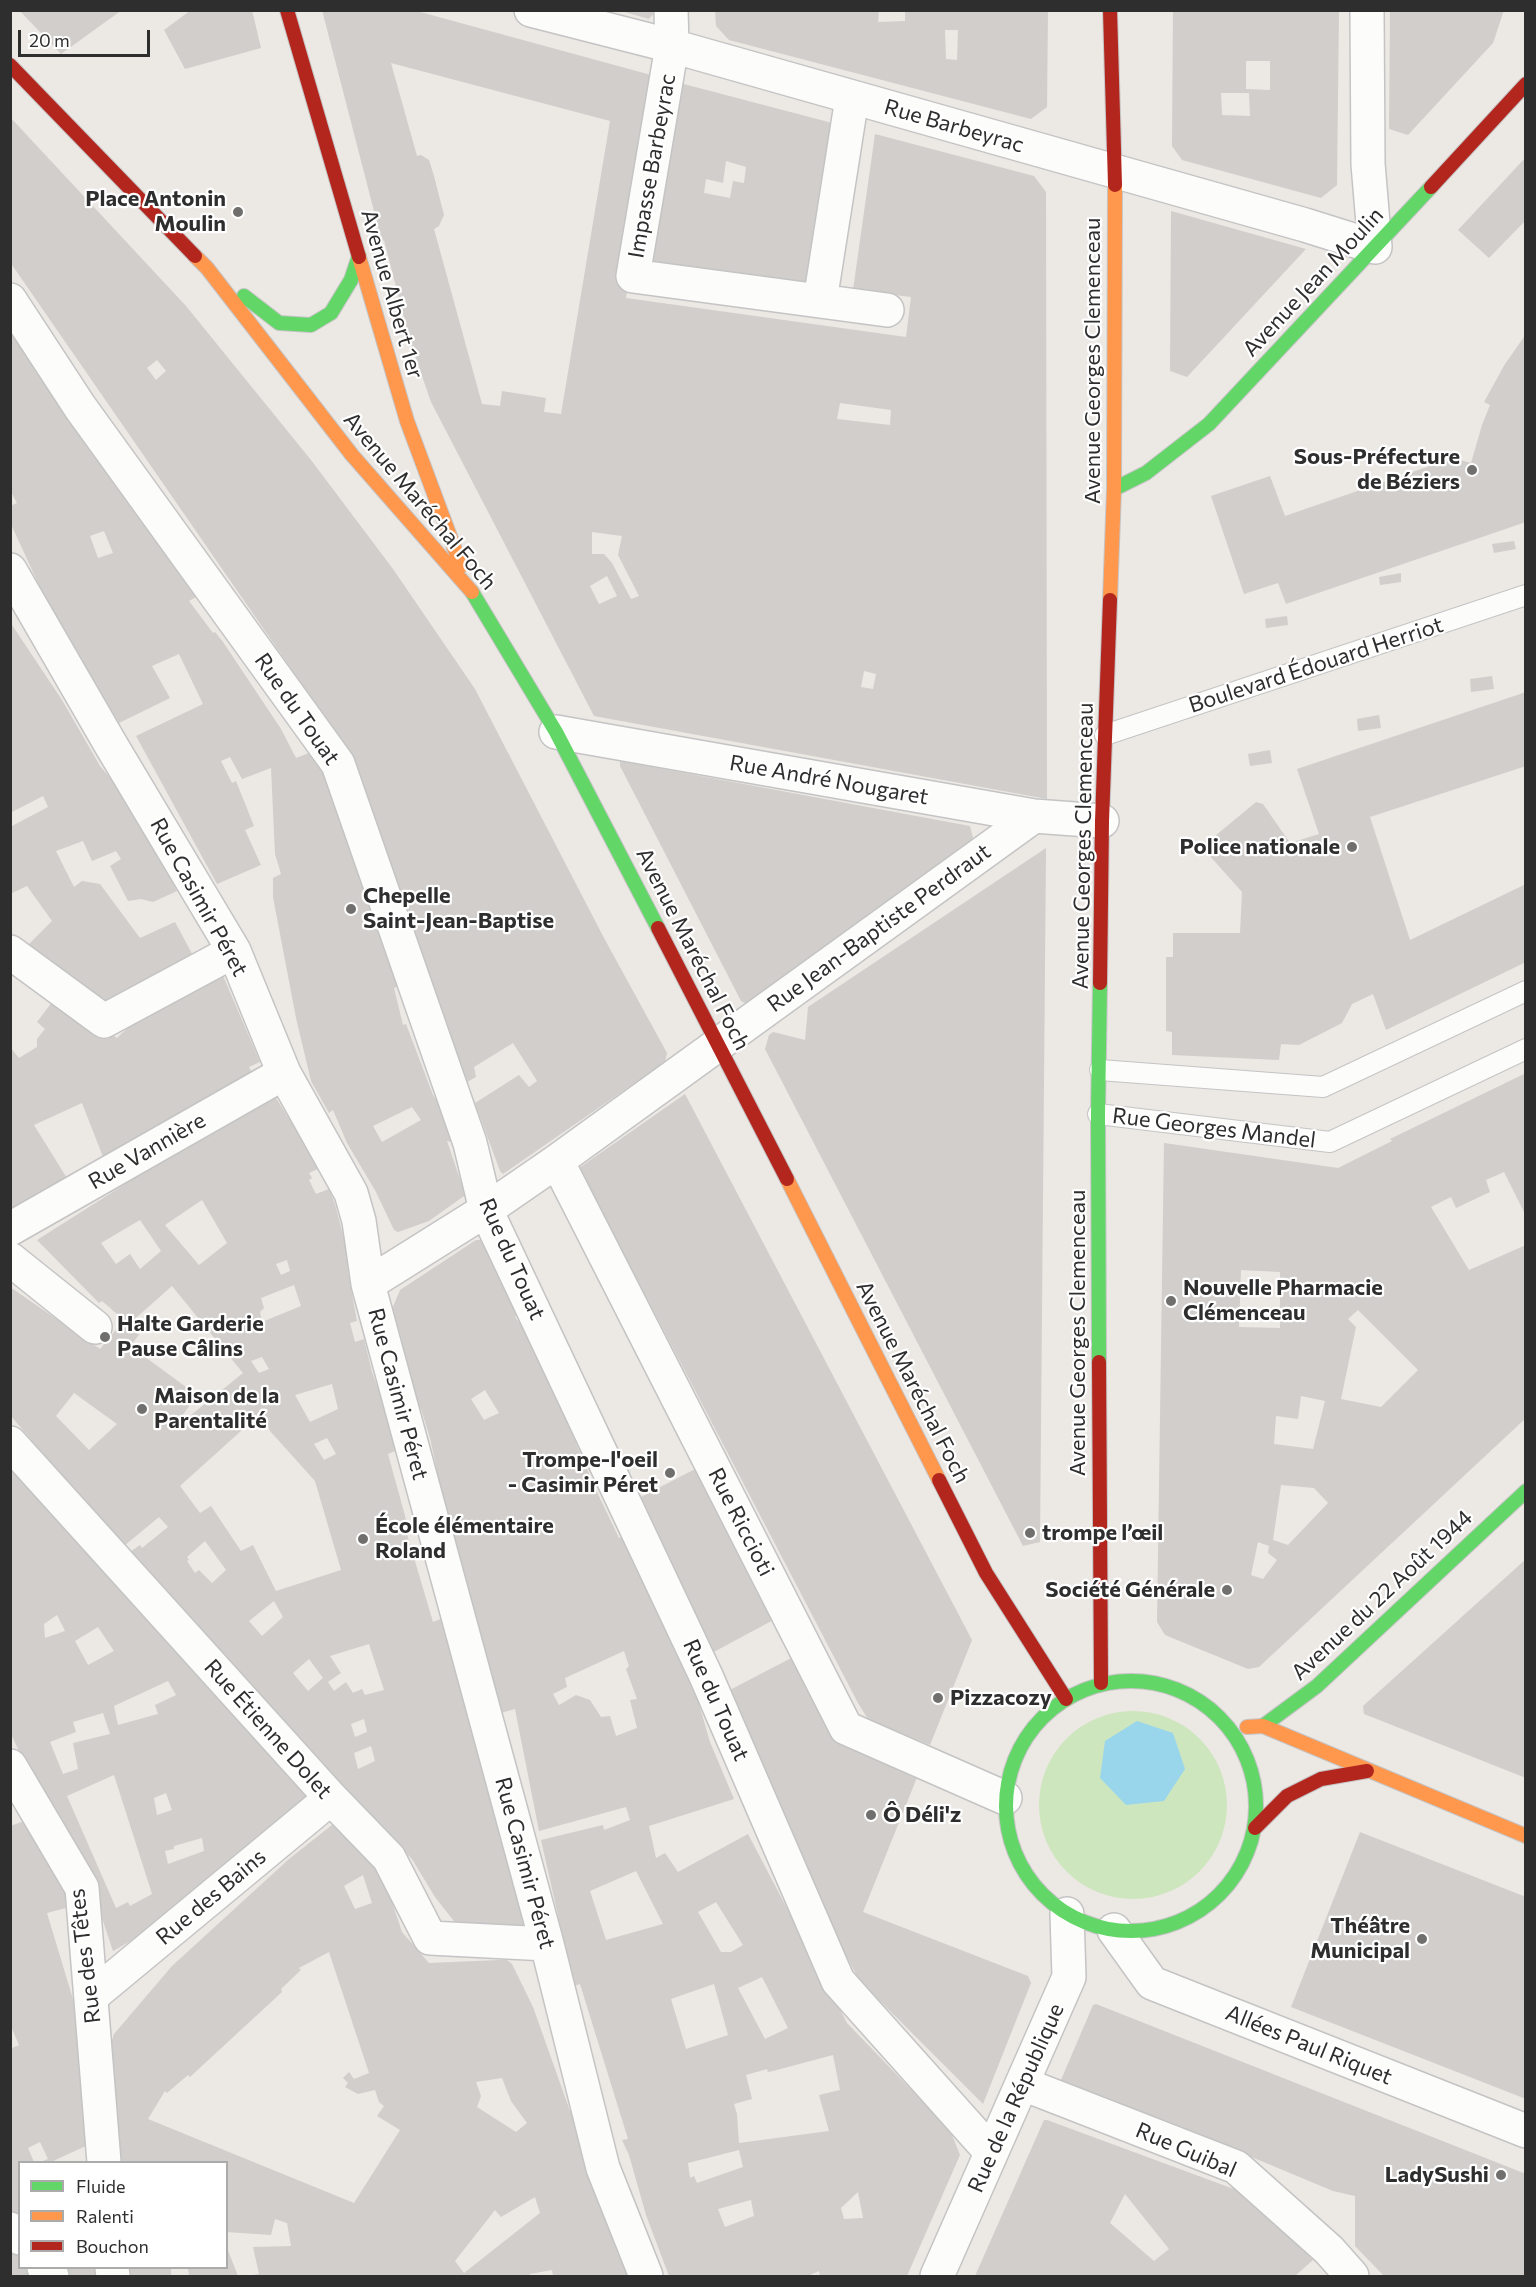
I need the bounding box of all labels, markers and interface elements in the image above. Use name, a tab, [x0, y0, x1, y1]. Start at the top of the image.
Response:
scale bar	[21, 18, 153, 56]
text: 20 m	[29, 29, 70, 51]
street label: Impasse Barbeyrac	[623, 72, 681, 260]
street label: Rue Barbeyrac	[881, 93, 1027, 159]
place label: Place Antonin Moulin	[85, 186, 226, 237]
street label: Avenue Jean Moulin	[1237, 202, 1389, 362]
marker: Place Antonin Moulin	[231, 205, 245, 219]
street label: Avenue Albert 1er	[355, 206, 429, 382]
street label: Avenue Georges Clemenceau	[1080, 218, 1106, 504]
street label: Avenue Maréchal Foch	[338, 407, 502, 595]
place label: Sous-Préfecture de Béziers	[1294, 444, 1460, 496]
marker: Sous-Préfecture de Béziers	[1465, 463, 1479, 477]
street label: Boulevard Édouard Herriot	[1186, 611, 1446, 719]
street label: Rue du Touat	[249, 648, 345, 770]
street label: Avenue Georges Clemenceau	[1067, 702, 1099, 990]
street label: Rue André Nougaret	[727, 749, 931, 811]
street label: Rue Casimir Péret	[145, 813, 253, 981]
place label: Police nationale	[1180, 834, 1340, 860]
street label: Rue Jean-Baptiste Perdraut	[762, 838, 996, 1018]
marker: Police nationale	[1345, 840, 1359, 854]
street label: Avenue Maréchal Foch	[631, 843, 755, 1055]
place label: Chepelle Saint-Jean-Baptise	[363, 883, 554, 934]
marker: Chepelle Saint-Jean-Baptise	[344, 902, 358, 916]
street label: Rue Georges Mandel	[1111, 1102, 1317, 1154]
street label: Rue Vannière	[84, 1107, 210, 1195]
street label: Avenue Georges Clemenceau	[1065, 1190, 1091, 1476]
street label: Rue du Touat	[473, 1194, 551, 1324]
place label: Nouvelle Pharmacie Clémenceau	[1183, 1275, 1383, 1326]
street label: Avenue Maréchal Foch	[851, 1276, 975, 1488]
marker: Nouvelle Pharmacie Clémenceau	[1164, 1294, 1178, 1308]
street label: Rue Casimir Péret	[362, 1305, 434, 1483]
place label: Halte Garderie Pause Câlins	[117, 1311, 264, 1362]
marker: Halte Garderie Pause Câlins	[98, 1330, 112, 1344]
place label: Maison de la Parentalité	[154, 1383, 279, 1434]
marker: Maison de la Parentalité	[135, 1402, 149, 1416]
place label: Trompe-l'oeil - Casimir Péret	[508, 1447, 658, 1498]
street label: Rue Riccioti	[702, 1463, 780, 1581]
marker: Trompe-l'oeil - Casimir Péret	[663, 1466, 677, 1480]
street label: Avenue du 22 Août 1944	[1286, 1504, 1478, 1686]
place label: École élémentaire Roland	[375, 1513, 554, 1564]
place label: trompe l’œil	[1042, 1520, 1163, 1546]
marker: trompe l’œil	[1023, 1526, 1037, 1540]
marker: École élémentaire Roland	[356, 1532, 370, 1546]
place label: Société Générale	[1045, 1577, 1215, 1603]
marker: Société Générale	[1220, 1583, 1234, 1597]
street label: Rue du Touat	[677, 1635, 755, 1765]
street label: Rue Étienne Dolet	[199, 1654, 337, 1804]
place label: Pizzacozy	[950, 1685, 1052, 1711]
marker: Pizzacozy	[931, 1691, 945, 1705]
street label: Rue Casimir Péret	[489, 1774, 561, 1952]
place label: Ô Déli'z	[883, 1802, 961, 1828]
marker: Ô Déli'z	[864, 1808, 878, 1822]
street label: Rue des Bains	[151, 1843, 271, 1951]
street label: Rue des Têtes	[64, 1887, 106, 2025]
place label: Théâtre Municipal	[1310, 1913, 1410, 1964]
marker: Théâtre Municipal	[1415, 1932, 1429, 1946]
street label: Rue de la République	[962, 1999, 1070, 2197]
street label: Allées Paul Riquet	[1222, 2000, 1396, 2090]
street label: Rue Guibal	[1132, 2117, 1240, 2183]
legend	[18, 2161, 228, 2269]
place label: LadySushi	[1385, 2162, 1489, 2188]
marker: LadySushi	[1494, 2168, 1508, 2182]
text: Fluide	[76, 2175, 125, 2197]
text: Ralenti	[76, 2205, 134, 2227]
text: Bouchon	[76, 2235, 149, 2257]

